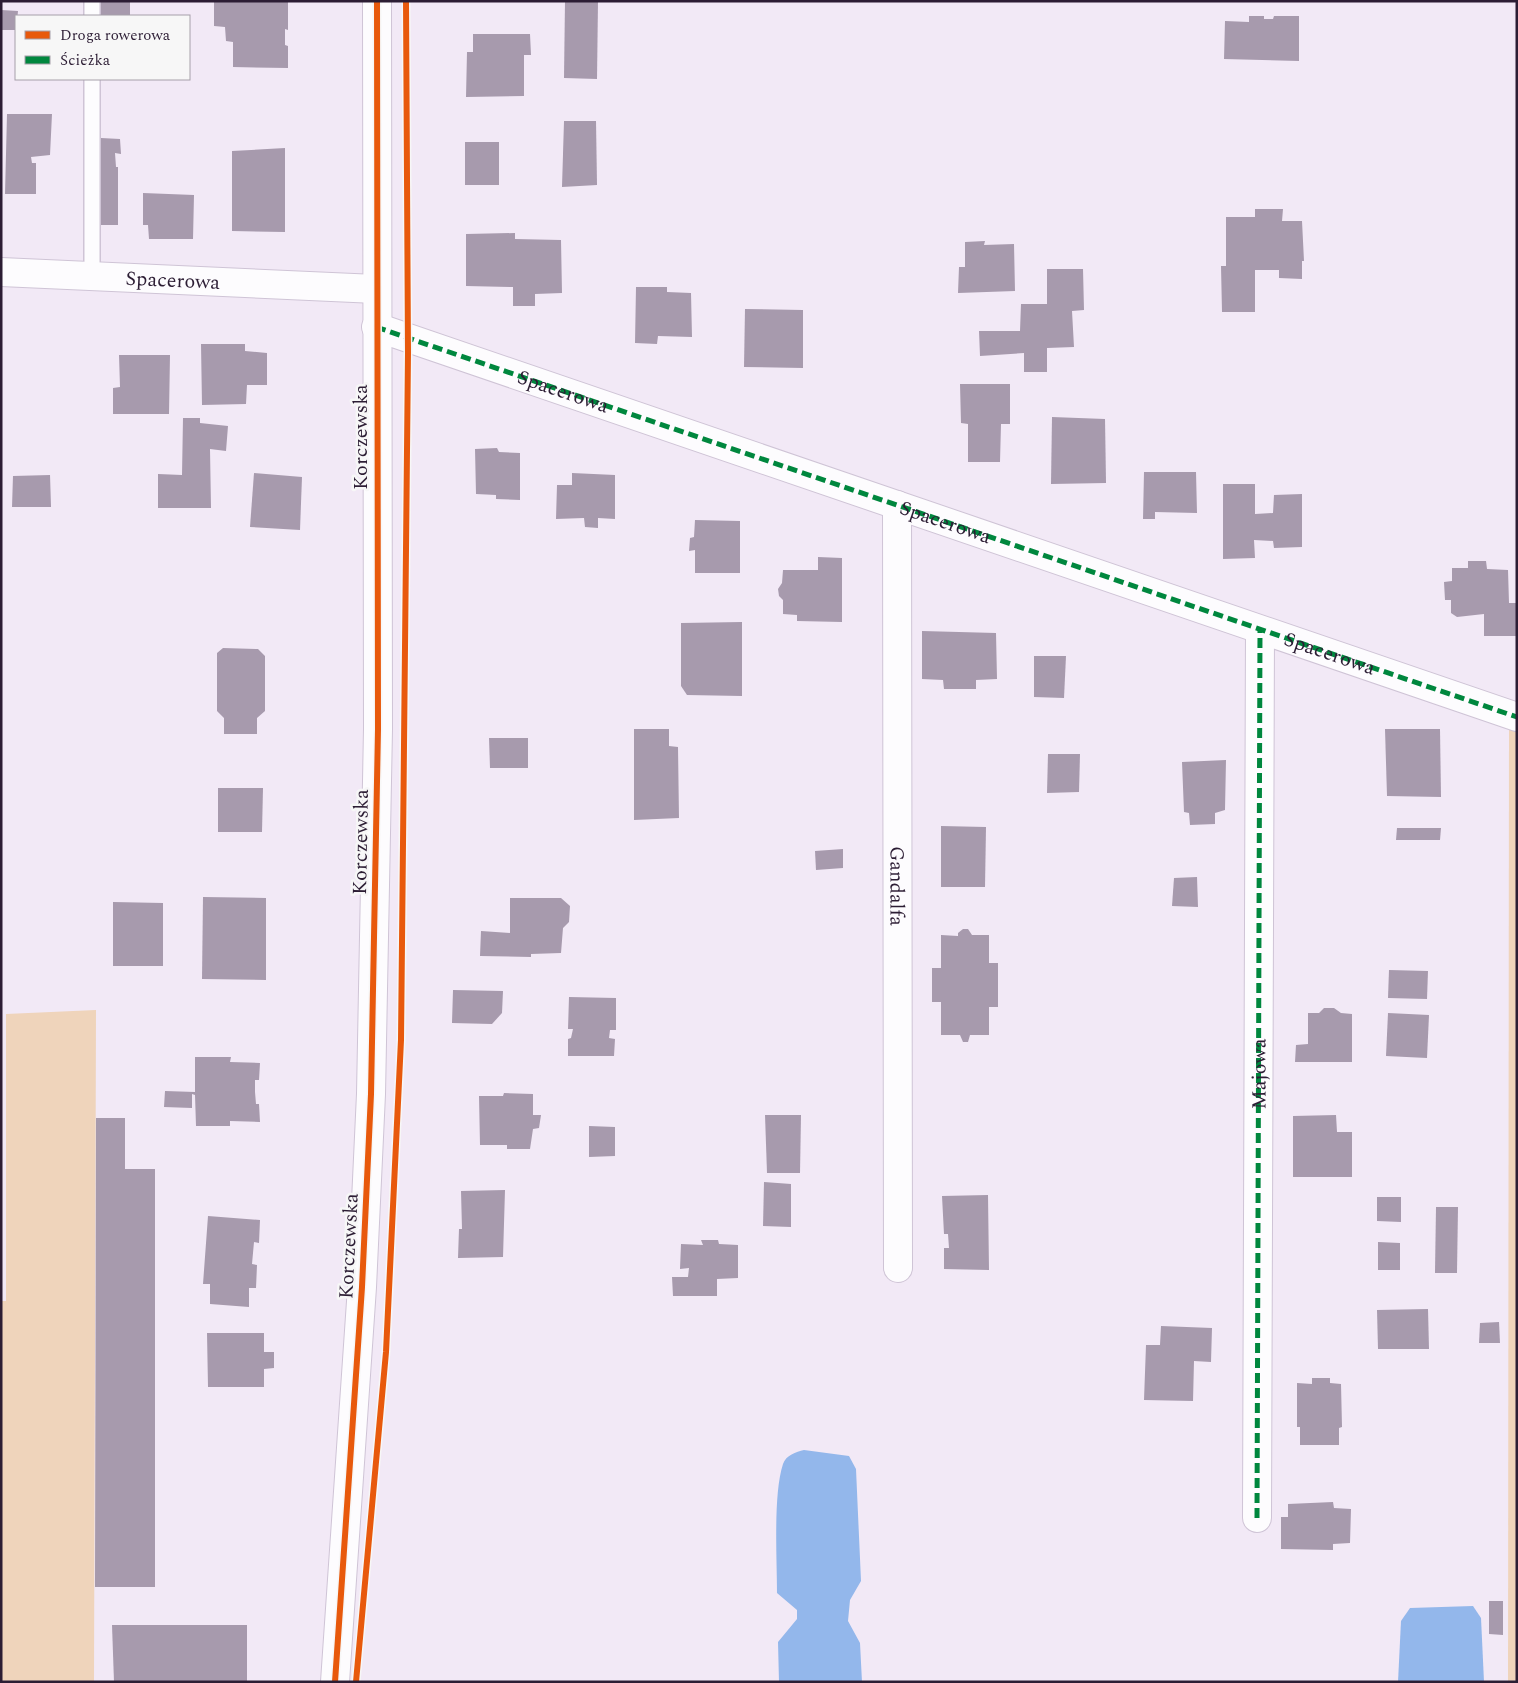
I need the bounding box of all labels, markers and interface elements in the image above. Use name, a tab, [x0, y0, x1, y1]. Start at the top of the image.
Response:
legend	[15, 15, 190, 80]
text: Droga rowerowa	[60, 24, 171, 47]
text: Ścieżka	[60, 49, 111, 72]
street label: Spacerowa	[125, 264, 221, 298]
street label: Spacerowa	[513, 362, 613, 422]
street label: Korczewska	[346, 384, 376, 490]
street label: Spacerowa	[896, 493, 995, 552]
street label: Spacerowa	[1280, 624, 1379, 684]
street label: Korczewska	[345, 789, 377, 895]
street label: Gandalfa	[881, 846, 912, 926]
street label: Majowa	[1244, 1038, 1275, 1110]
street label: Korczewska	[331, 1192, 367, 1300]

